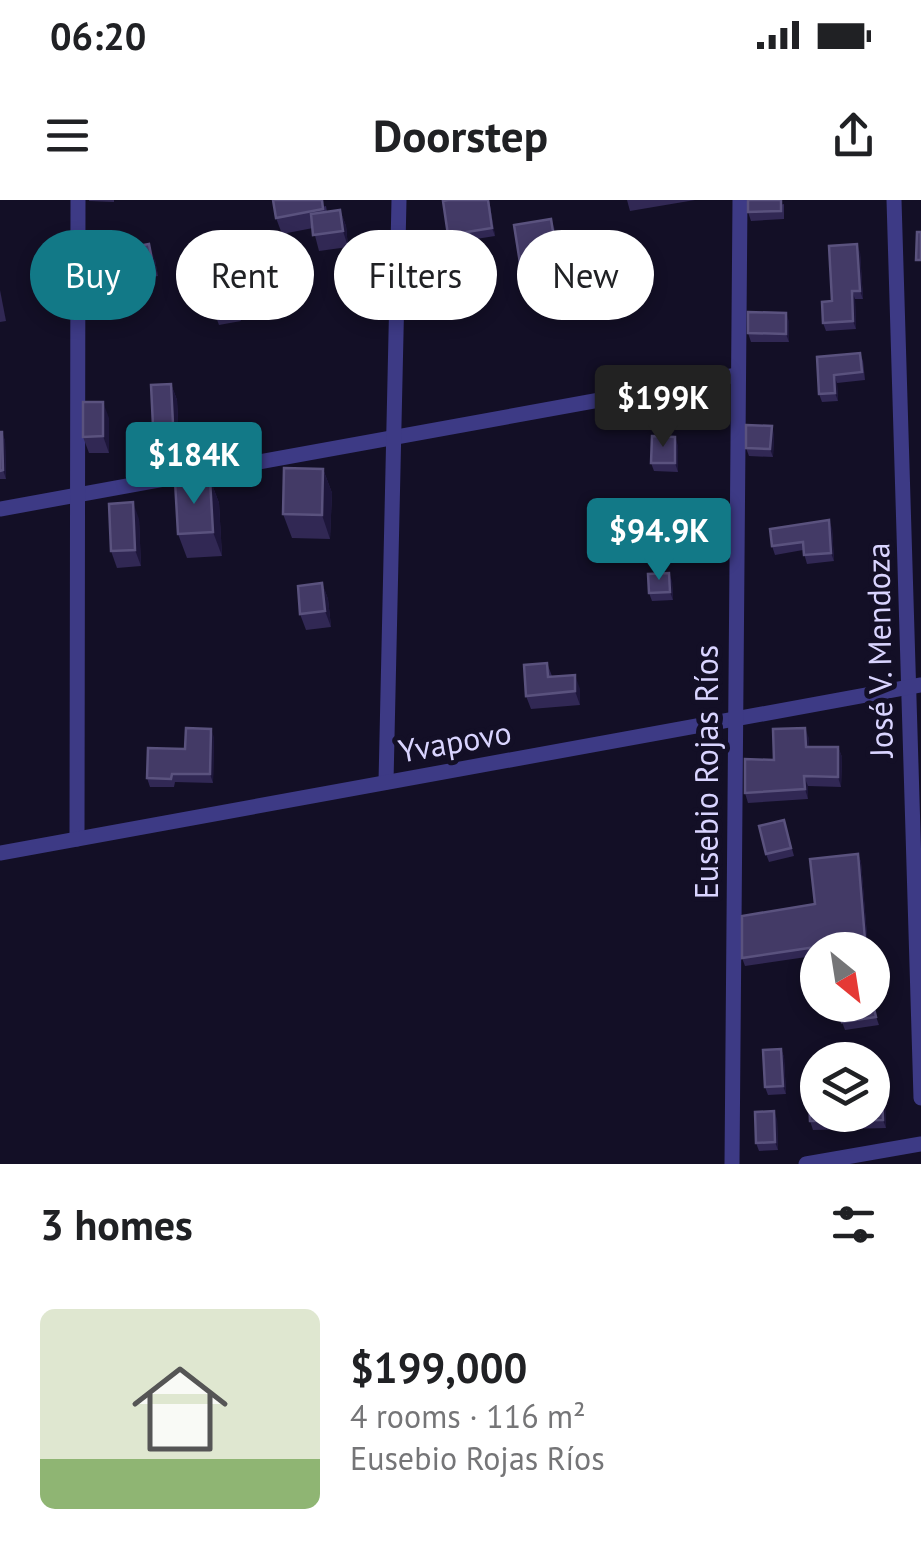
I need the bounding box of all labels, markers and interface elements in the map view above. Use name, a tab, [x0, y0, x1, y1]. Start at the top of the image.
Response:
text: 06:20	[50, 11, 146, 60]
text: Doorstep	[373, 106, 548, 164]
icon: menu	[40, 108, 95, 163]
icon: share	[826, 108, 881, 163]
chip: Buy	[30, 230, 156, 320]
chip: Rent	[176, 230, 314, 320]
chip: Filters	[334, 230, 497, 320]
chip: New	[517, 230, 654, 320]
pin: $199K	[593, 365, 733, 450]
text: $199K	[617, 376, 709, 418]
pin: $184K	[124, 422, 264, 507]
text: $184K	[148, 433, 240, 475]
pin: $94.9K	[578, 498, 740, 583]
text: $94.9K	[609, 509, 709, 551]
street label: José V. Mendoza	[856, 542, 902, 760]
street label: Eusebio Rojas Ríos	[685, 645, 727, 899]
street label: Yvapovo	[395, 710, 515, 772]
north arrow	[800, 932, 890, 1022]
map controls	[800, 932, 890, 1132]
button: layers	[800, 1042, 890, 1132]
text: 3 homes	[40, 1197, 193, 1252]
icon: filters	[826, 1197, 881, 1252]
text: $199,000	[350, 1340, 527, 1395]
icon: home	[120, 1349, 240, 1469]
text: 4 rooms · 116 m²	[350, 1395, 586, 1437]
text: Eusebio Rojas Ríos	[350, 1437, 605, 1479]

